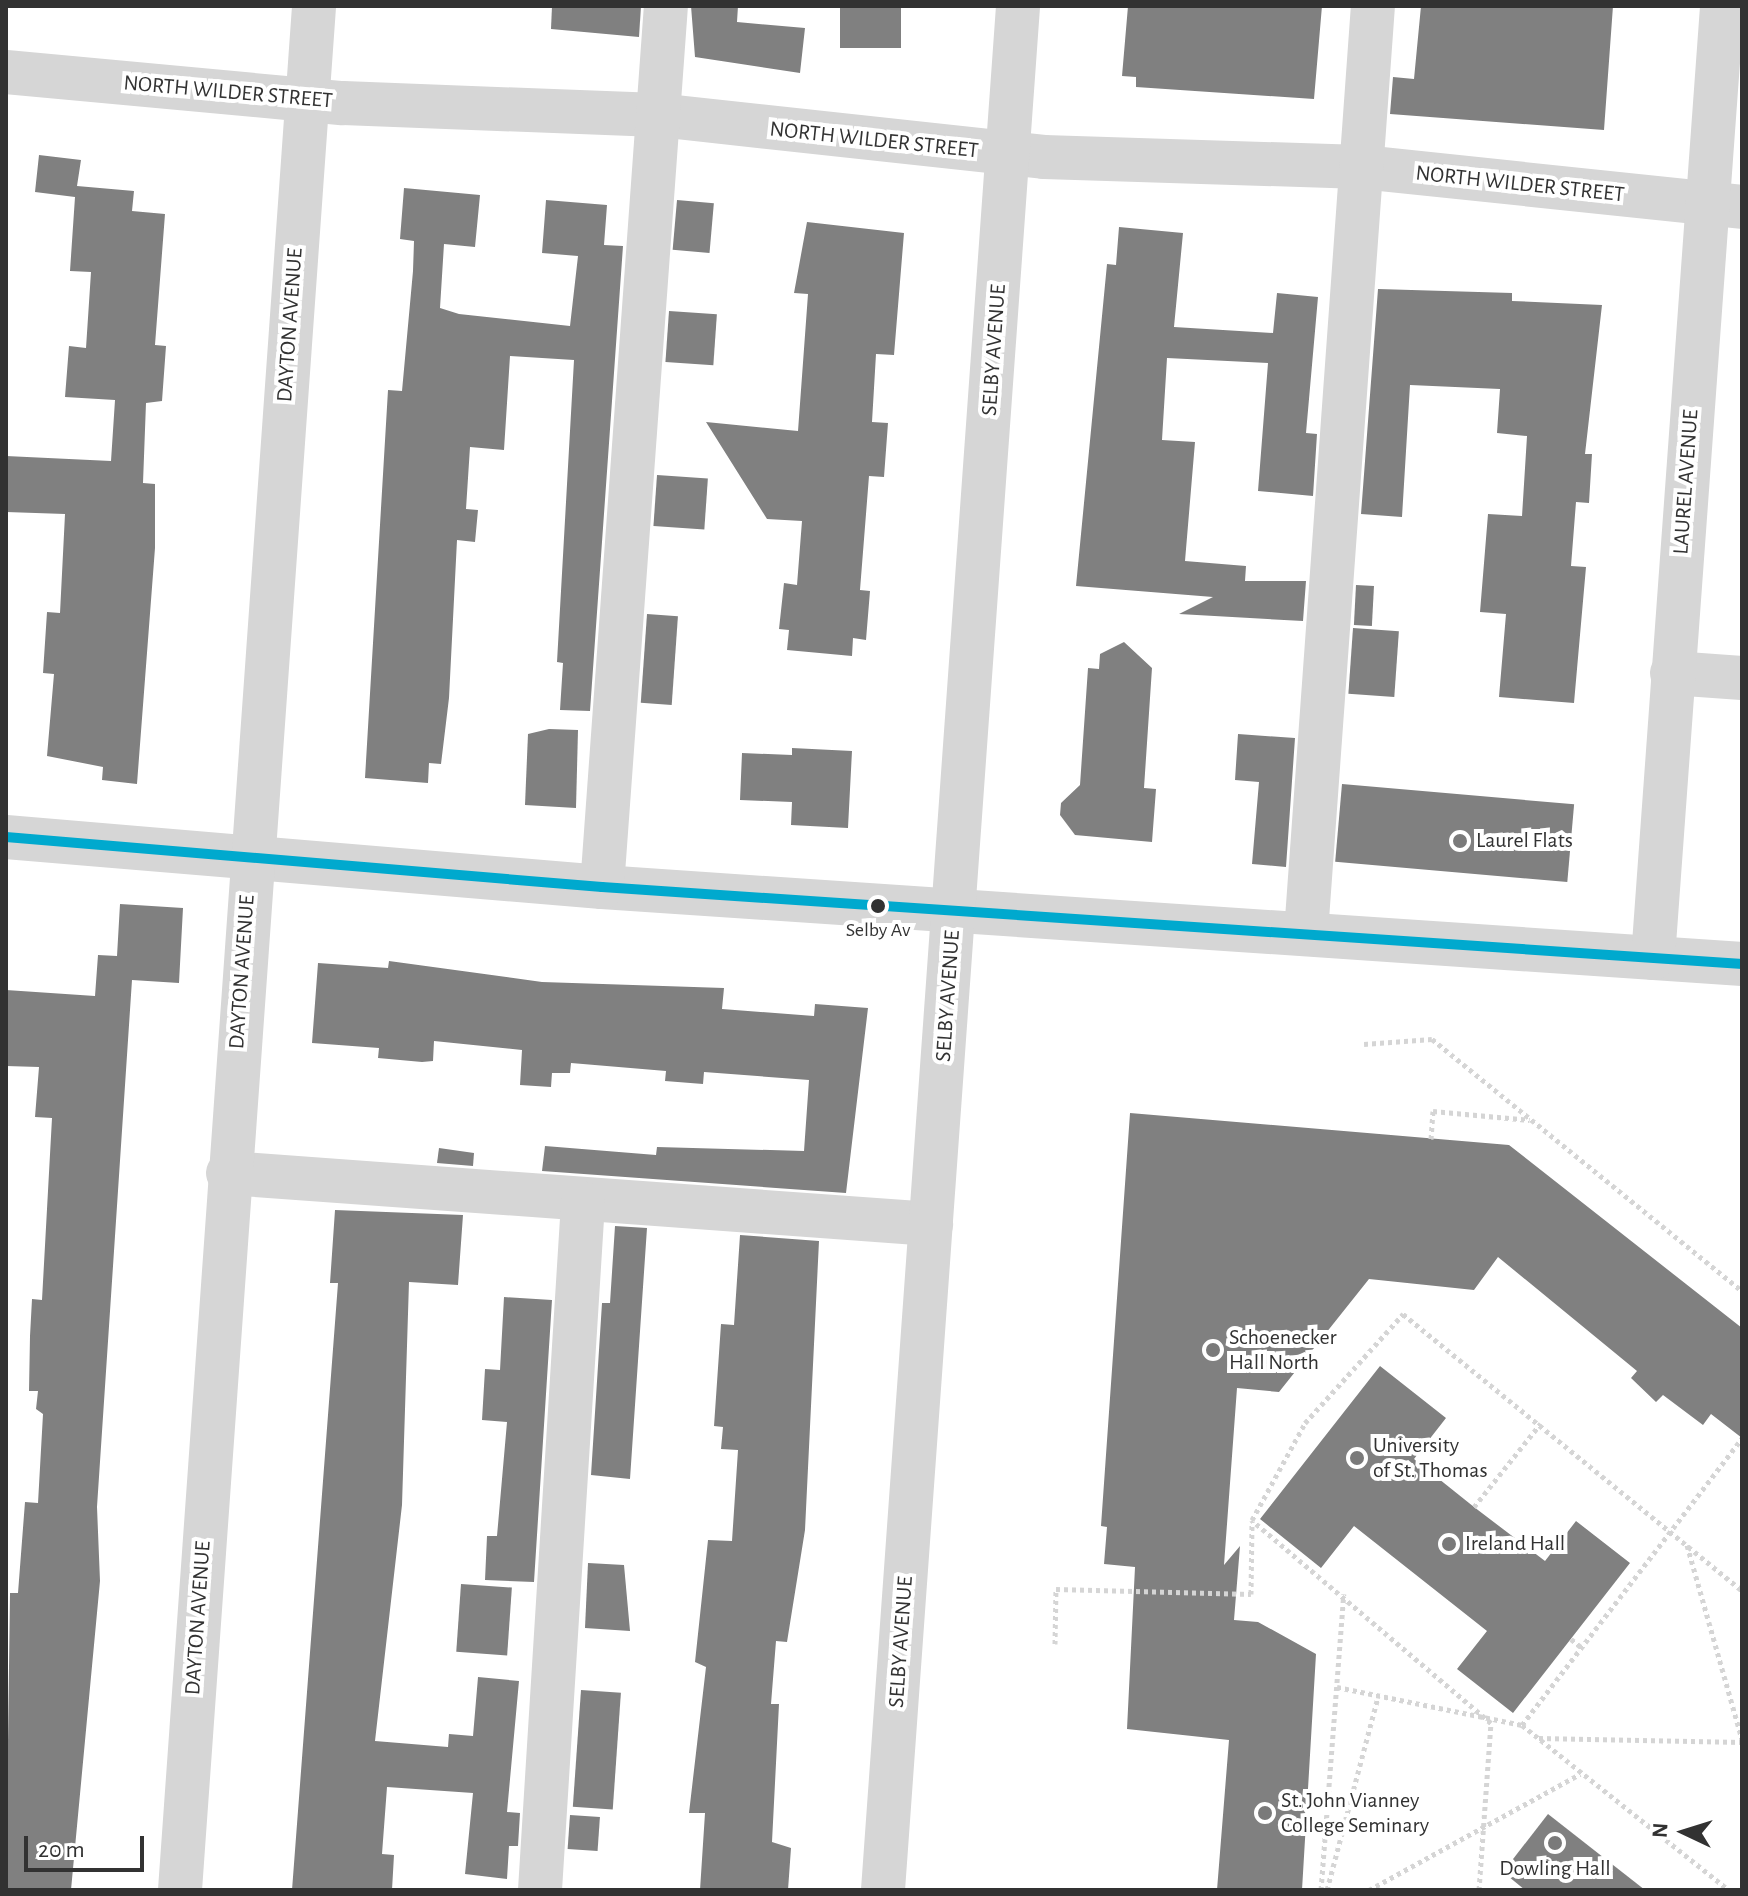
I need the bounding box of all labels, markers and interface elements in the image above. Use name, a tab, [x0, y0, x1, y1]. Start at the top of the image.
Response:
street label: NORTH WILDER STREET	[122, 70, 334, 114]
street label: NORTH WILDER STREET	[768, 116, 980, 164]
street label: NORTH WILDER STREET	[1414, 160, 1626, 208]
street label: DAYTON AVENUE	[271, 247, 309, 403]
street label: SELBY AVENUE	[976, 283, 1012, 417]
street label: LAUREL AVENUE	[1668, 409, 1704, 555]
place label: Laurel Flats	[1476, 828, 1573, 854]
marker: Laurel Flats	[1451, 832, 1469, 850]
street label: DAYTON AVENUE	[223, 894, 261, 1050]
marker: Selby Av	[870, 898, 886, 914]
place label: Selby Av	[846, 918, 910, 942]
street label: SELBY AVENUE	[930, 929, 966, 1063]
place label: Schoenecker Hall North	[1229, 1324, 1337, 1376]
marker: Schoenecker Hall North	[1204, 1341, 1222, 1359]
place label: University of St. Thomas	[1373, 1432, 1488, 1484]
marker: University of St. Thomas	[1348, 1449, 1366, 1467]
place label: Ireland Hall	[1465, 1531, 1565, 1557]
marker: Ireland Hall	[1440, 1535, 1458, 1553]
street label: DAYTON AVENUE	[179, 1540, 217, 1696]
street label: SELBY AVENUE	[883, 1575, 919, 1709]
place label: St. John Vianney College Seminary	[1281, 1787, 1429, 1838]
north arrow	[1644, 1792, 1724, 1872]
marker: St. John Vianney College Seminary	[1256, 1804, 1274, 1822]
scale bar	[28, 1820, 148, 1870]
text: N	[1649, 1822, 1672, 1839]
marker: Dowling Hall	[1546, 1834, 1564, 1852]
text: 20 m	[38, 1838, 85, 1862]
place label: Dowling Hall	[1499, 1856, 1611, 1882]

